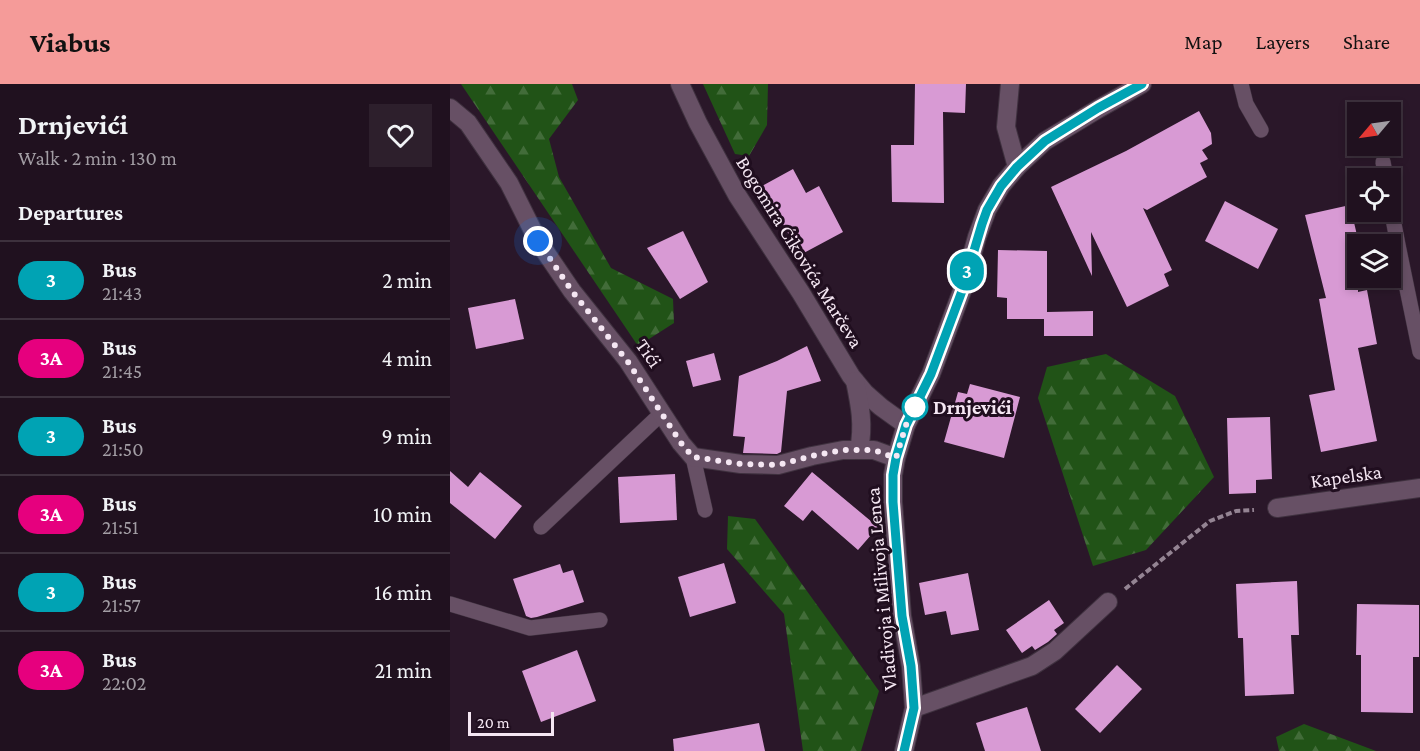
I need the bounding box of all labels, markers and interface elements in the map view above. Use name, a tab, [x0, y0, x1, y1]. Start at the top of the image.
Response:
text: Viabus	[30, 27, 110, 58]
text: Map	[1184, 30, 1223, 54]
text: Layers	[1256, 30, 1310, 54]
text: Share	[1343, 30, 1390, 54]
north arrow	[1347, 102, 1401, 156]
map controls	[1347, 102, 1401, 288]
button: heart	[369, 104, 432, 167]
text: Drnjevići	[18, 109, 128, 140]
text: Walk · 2 min · 130 m	[18, 147, 177, 169]
street label: Bogomira Ćikovića Marčeva	[731, 152, 868, 352]
button: locate	[1347, 168, 1401, 222]
text: Departures	[18, 200, 123, 225]
your location	[523, 226, 553, 256]
button: layers	[1347, 234, 1401, 288]
line badge: 3	[948, 252, 986, 291]
text: Bus	[102, 257, 136, 282]
text: 3	[962, 259, 972, 283]
text: 3	[46, 268, 56, 292]
text: 2 min	[382, 268, 432, 293]
text: 21:43	[102, 282, 142, 304]
text: Bus	[102, 335, 136, 360]
street label: Tići	[631, 335, 667, 371]
text: 3A	[40, 346, 62, 370]
text: 4 min	[381, 346, 432, 371]
text: 21:45	[102, 360, 142, 382]
marker: Drnjevići	[902, 394, 928, 420]
place label: Drnjevići	[933, 396, 1012, 419]
text: Bus	[102, 413, 136, 438]
text: 3	[46, 424, 56, 448]
text: 9 min	[381, 424, 432, 449]
text: 21:50	[102, 438, 143, 460]
street label: Kapelska	[1309, 460, 1383, 493]
street label: Vladivoja i Milivoja Lenca	[861, 486, 902, 692]
text: Bus	[102, 491, 136, 516]
text: 3A	[40, 502, 62, 526]
text: 10 min	[373, 502, 432, 527]
text: 21:51	[102, 516, 139, 538]
text: Bus	[102, 569, 136, 594]
text: 3	[46, 580, 56, 604]
text: 16 min	[374, 580, 432, 605]
text: 21:57	[102, 594, 141, 616]
text: Bus	[102, 647, 136, 672]
text: 3A	[40, 658, 62, 682]
text: 21 min	[375, 658, 432, 683]
text: 22:02	[102, 672, 146, 694]
scale bar	[468, 709, 554, 736]
text: 20 m	[477, 714, 510, 731]

